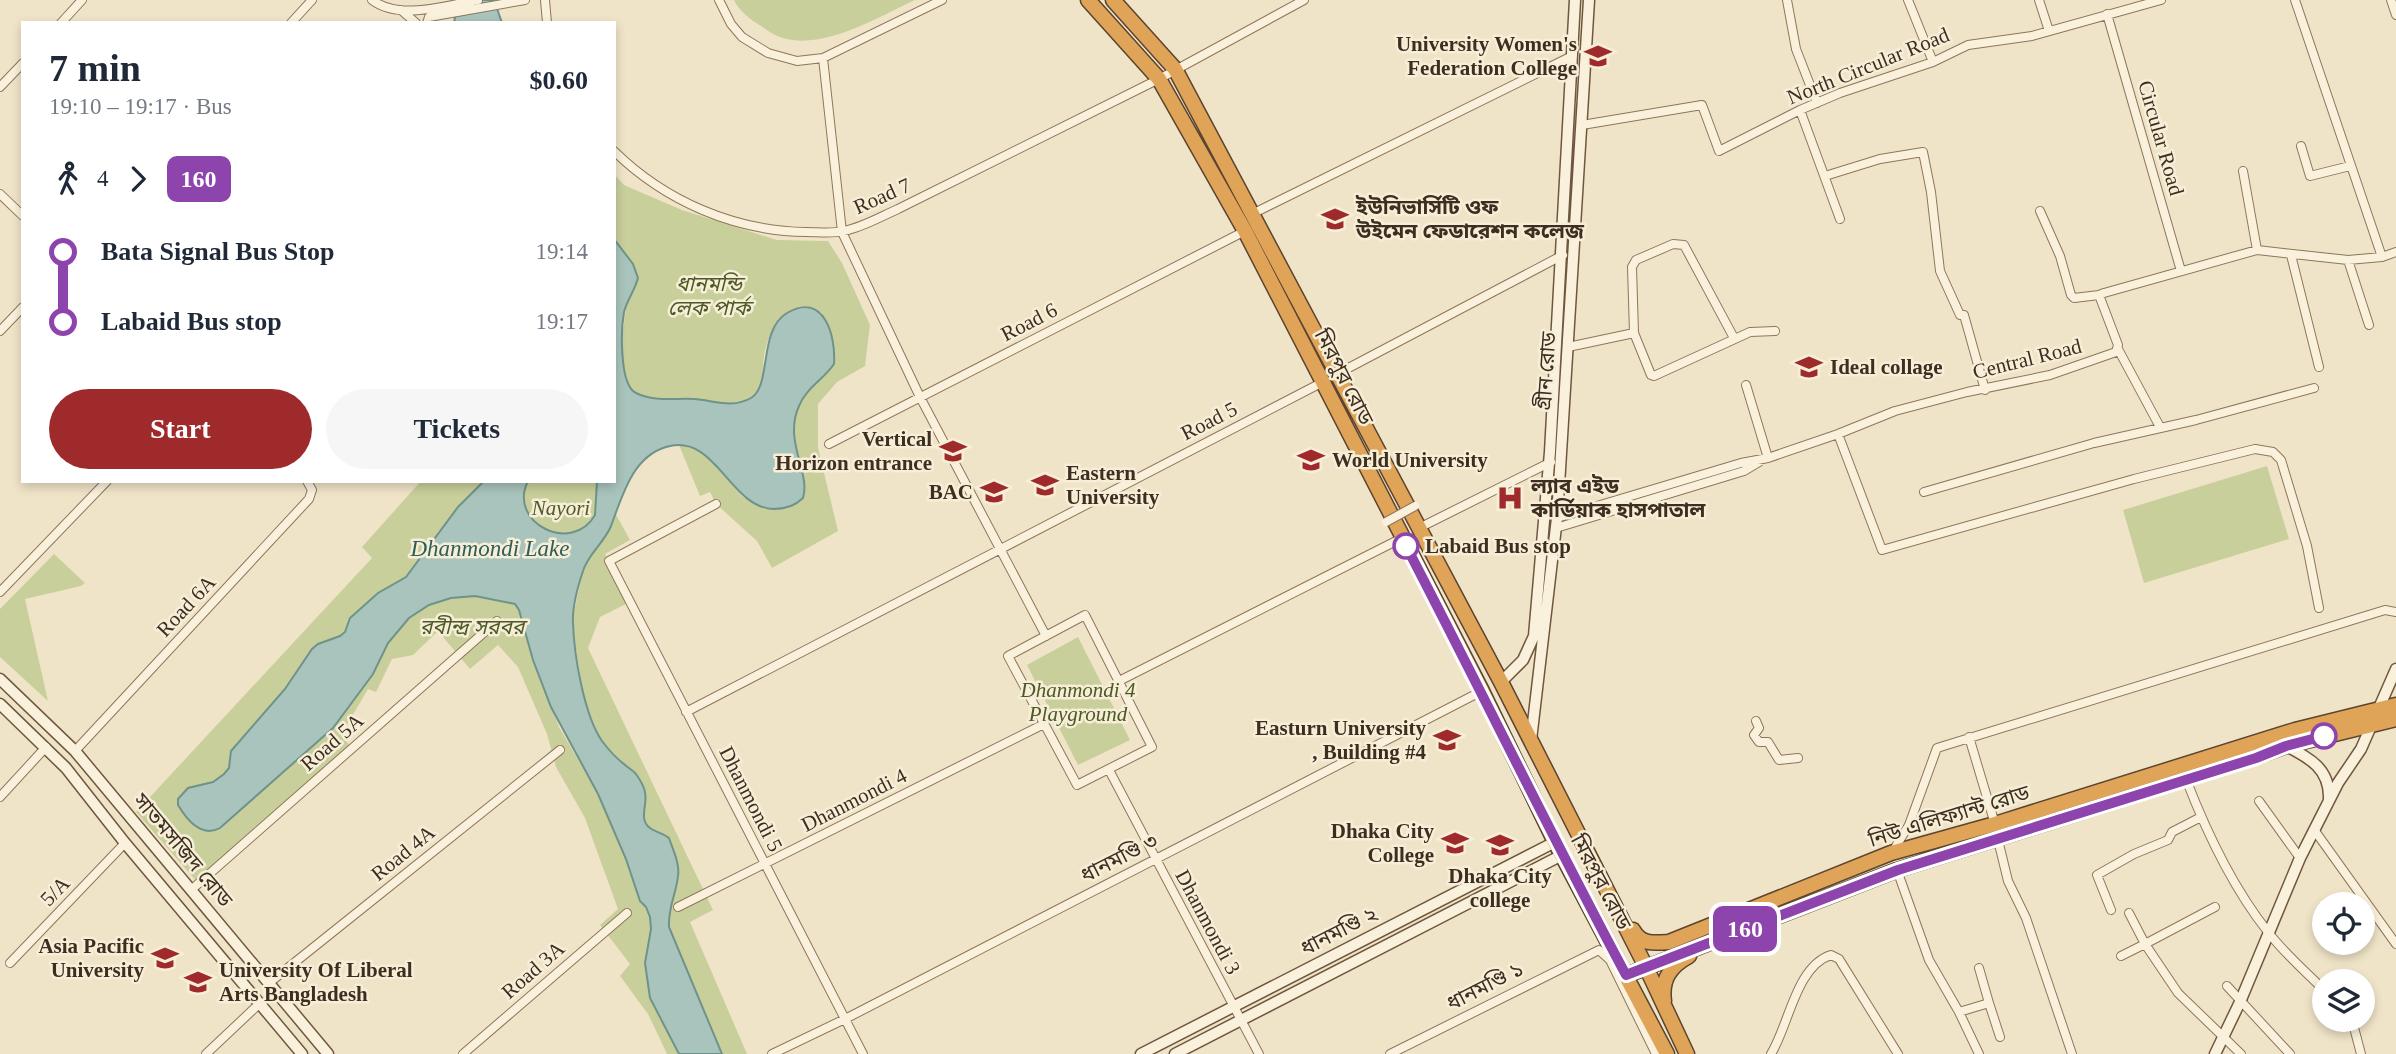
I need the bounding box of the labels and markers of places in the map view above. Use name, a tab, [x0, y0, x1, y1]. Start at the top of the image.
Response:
place label: University Women's Federation College	[1396, 32, 1577, 80]
school or university icon: University Women's Federation College	[1583, 41, 1613, 71]
place label: ইউনিভার্সিটি ওফ উইমেন ফেডারেশন কলেজ	[1355, 195, 1585, 243]
school or university icon: ইউনিভার্সিটি ওফ উইমেন ফেডারেশন কলেজ	[1320, 204, 1350, 234]
school or university icon: Ideal collage	[1794, 352, 1824, 382]
place label: Ideal collage	[1830, 355, 1943, 379]
place label: Vertical Horizon entrance	[775, 427, 932, 475]
school or university icon: Vertical Horizon entrance	[938, 436, 968, 466]
school or university icon: World University	[1296, 445, 1326, 475]
place label: World University	[1332, 448, 1488, 472]
place label: Eastern University	[1066, 461, 1160, 509]
school or university icon: Eastern University	[1030, 470, 1060, 500]
place label: ল্যাব এইড কার্ডিয়াক হাসপাতাল	[1530, 474, 1706, 522]
school or university icon: BAC	[979, 477, 1009, 507]
place label: BAC	[929, 480, 973, 504]
hospital icon: ল্যাব এইড কার্ডিয়াক হাসপাতাল	[1495, 483, 1525, 513]
marker: Labaid Bus stop	[1393, 533, 1419, 559]
place label: Labaid Bus stop	[1425, 534, 1571, 558]
place label: Easturn University , Building #4	[1255, 716, 1426, 764]
unlabelled marker	[2311, 723, 2337, 749]
school or university icon: Easturn University , Building #4	[1432, 725, 1462, 755]
place label: Dhaka City College	[1331, 819, 1434, 867]
school or university icon: Dhaka City College	[1440, 828, 1470, 858]
school or university icon: Dhaka City college	[1485, 830, 1515, 860]
place label: Dhaka City college	[1448, 864, 1552, 912]
place label: Asia Pacific University	[38, 934, 144, 982]
school or university icon: Asia Pacific University	[150, 943, 180, 973]
place label: University Of Liberal Arts Bangladesh	[219, 958, 413, 1006]
school or university icon: University Of Liberal Arts Bangladesh	[183, 967, 213, 997]

